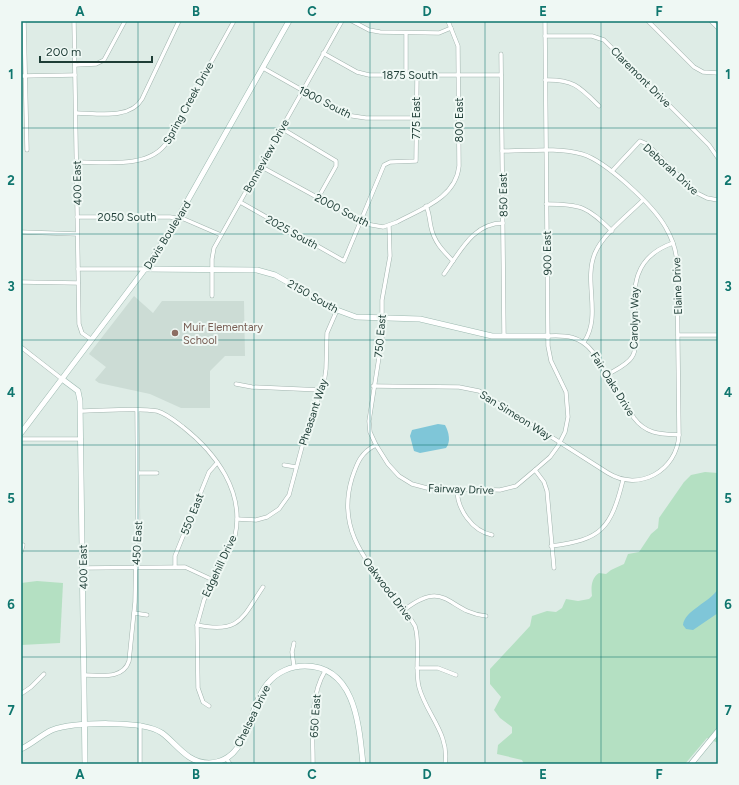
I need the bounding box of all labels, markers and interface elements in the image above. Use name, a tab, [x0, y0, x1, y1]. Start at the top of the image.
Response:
text: A	[75, 4, 85, 19]
text: B	[192, 4, 200, 19]
text: C	[307, 4, 317, 19]
text: D	[422, 4, 432, 19]
text: E	[539, 4, 547, 19]
text: F	[655, 4, 663, 19]
scale bar	[40, 38, 152, 64]
text: 200 m	[46, 45, 81, 59]
street label: Claremont Drive	[608, 45, 673, 110]
street label: Spring Creek Drive	[160, 60, 216, 147]
text: 1	[8, 67, 14, 82]
text: 1	[725, 67, 731, 82]
street label: 1875 South	[382, 69, 438, 82]
street label: 1900 South	[296, 84, 353, 121]
street label: 775 East	[410, 97, 423, 139]
street label: 800 East	[453, 98, 466, 142]
street label: Bonneview Drive	[241, 117, 292, 195]
street label: Deborah Drive	[640, 141, 701, 198]
street label: 400 East	[71, 160, 84, 206]
text: 2	[7, 173, 15, 188]
street label: 850 East	[497, 173, 510, 217]
text: 2	[724, 173, 732, 188]
street label: 2000 South	[312, 191, 371, 230]
street label: Davis Boulevard	[141, 199, 194, 272]
street label: 2050 South	[98, 211, 156, 224]
street label: 2025 South	[263, 213, 320, 252]
street label: 900 East	[541, 231, 554, 275]
street label: Elaine Drive	[670, 257, 685, 315]
street label: 2150 South	[285, 277, 341, 316]
text: 3	[7, 279, 15, 294]
text: 3	[724, 279, 732, 294]
street label: Carolyn Way	[627, 287, 642, 349]
street label: 750 East	[372, 314, 389, 358]
place label: Muir Elementary School	[183, 321, 263, 347]
marker: Muir Elementary School	[170, 328, 180, 338]
street label: Fair Oaks Drive	[588, 350, 638, 419]
street label: Pheasant Way	[297, 377, 330, 447]
text: 4	[7, 385, 15, 400]
text: 4	[724, 385, 732, 400]
street label: San Simeon Way	[477, 388, 554, 443]
street label: Fairway Drive	[428, 482, 494, 497]
text: 5	[7, 491, 15, 506]
street label: 550 East	[178, 491, 207, 537]
text: 5	[724, 491, 732, 506]
street label: 450 East	[130, 521, 145, 566]
street label: Edgehill Drive	[199, 533, 240, 599]
street label: 400 East	[77, 544, 90, 590]
street label: Oakwood Drive	[360, 555, 415, 623]
text: 6	[7, 597, 15, 612]
text: 6	[724, 597, 732, 612]
street label: Chelsea Drive	[232, 683, 273, 749]
street label: 650 East	[307, 694, 324, 738]
text: 7	[7, 703, 15, 718]
text: 7	[724, 703, 732, 718]
text: A	[75, 767, 85, 782]
text: B	[192, 767, 200, 782]
text: C	[307, 767, 317, 782]
text: D	[422, 767, 432, 782]
text: E	[539, 767, 547, 782]
text: F	[655, 767, 663, 782]

